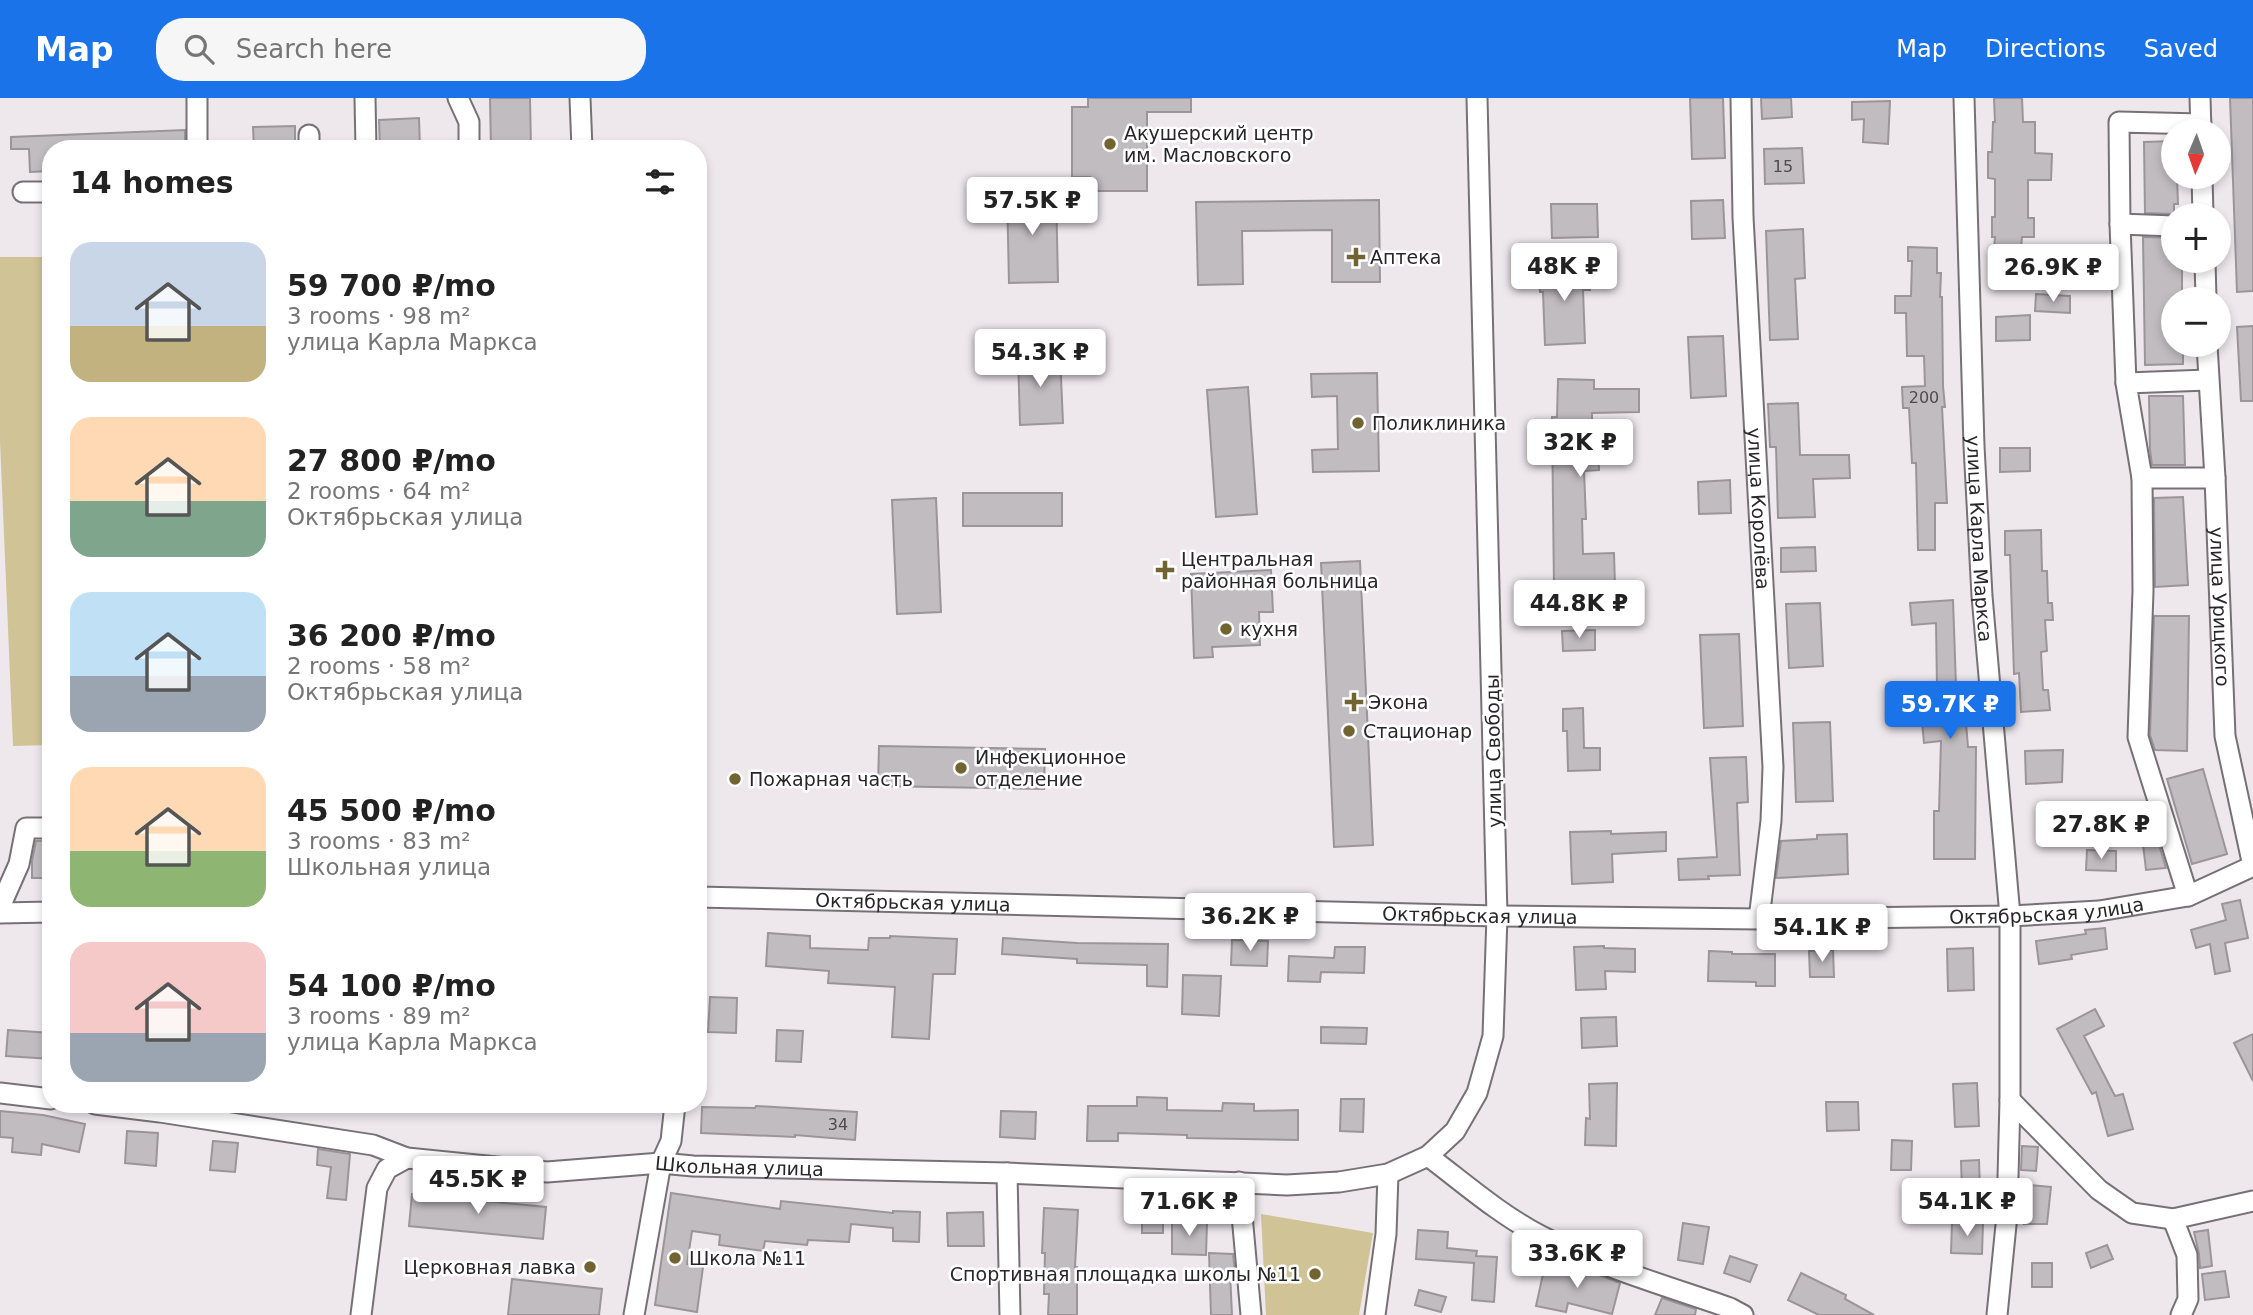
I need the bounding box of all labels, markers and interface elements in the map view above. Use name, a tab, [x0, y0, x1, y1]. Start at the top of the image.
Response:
search box	[156, 18, 646, 81]
text: Map	[35, 30, 114, 69]
icon: search	[180, 30, 218, 68]
text: Search here	[236, 34, 392, 64]
text: Map	[1896, 35, 1947, 63]
text: Directions	[1985, 35, 2106, 63]
text: Saved	[2144, 35, 2218, 63]
north arrow	[2161, 119, 2231, 189]
map controls	[2161, 119, 2231, 357]
place label: Акушерский центр им. Масловского	[1124, 122, 1314, 166]
marker: Акушерский центр им. Масловского	[1102, 136, 1118, 152]
house number: 15	[1773, 157, 1793, 176]
icon: filters	[641, 163, 679, 201]
text: 14 homes	[70, 165, 234, 200]
pin: 57.5K ₽	[967, 178, 1097, 237]
text: 57.5K ₽	[983, 187, 1081, 213]
button: +	[2161, 203, 2231, 273]
pin: 48K ₽	[1515, 244, 1613, 303]
pin: 26.9K ₽	[1988, 244, 2118, 304]
place label: Аптека	[1370, 246, 1441, 268]
marker: Аптека	[1348, 249, 1364, 265]
text: 48K ₽	[1527, 253, 1601, 279]
text: 26.9K ₽	[2004, 254, 2102, 280]
text: 59 700 ₽/mo	[287, 268, 496, 303]
icon: home	[126, 270, 210, 354]
button: −	[2161, 287, 2231, 357]
text: 3 rooms · 98 m²	[287, 303, 471, 329]
text: улица Карла Маркса	[287, 329, 538, 355]
pin: 54.3K ₽	[975, 330, 1105, 389]
text: 54.3K ₽	[991, 339, 1089, 365]
house number: 200	[1909, 388, 1939, 407]
place label: Поликлиника	[1372, 412, 1506, 434]
marker: Поликлиника	[1350, 415, 1366, 431]
pin: 32K ₽	[1531, 420, 1629, 479]
street label: улица Королёва	[1744, 427, 1774, 590]
text: 32K ₽	[1543, 429, 1617, 455]
street label: улица Карла Маркса	[1963, 435, 1997, 643]
text: 27 800 ₽/mo	[287, 443, 496, 478]
icon: home	[126, 445, 210, 529]
text: 2 rooms · 64 m²	[287, 478, 471, 504]
text: Октябрьская улица	[287, 504, 523, 530]
street label: улица Урицкого	[2206, 526, 2234, 687]
place label: Центральная районная больница	[1181, 548, 1379, 592]
marker: Центральная районная больница	[1155, 560, 1175, 580]
pin: 44.8K ₽	[1514, 580, 1644, 640]
text: 44.8K ₽	[1530, 590, 1628, 616]
text: 36 200 ₽/mo	[287, 618, 496, 653]
place label: кухня	[1240, 618, 1298, 640]
icon: home	[126, 620, 210, 704]
marker: кухня	[1218, 621, 1234, 637]
text: 2 rooms · 58 m²	[287, 653, 471, 679]
street label: улица Свободы	[1481, 674, 1505, 828]
text: Октябрьская улица	[287, 679, 523, 705]
pin: 59.7K ₽	[1885, 682, 2015, 741]
place label: Экона	[1368, 691, 1428, 713]
text: 59.7K ₽	[1901, 691, 1999, 717]
marker: Экона	[1346, 694, 1362, 710]
place label: Стационар	[1363, 720, 1472, 742]
marker: Стационар	[1341, 723, 1357, 739]
place label: Инфекционное отделение	[975, 746, 1126, 790]
marker: Инфекционное отделение	[953, 760, 969, 776]
place label: Пожарная часть	[749, 768, 913, 790]
marker: Пожарная часть	[727, 771, 743, 787]
text: 45 500 ₽/mo	[287, 793, 496, 828]
icon: home	[126, 795, 210, 879]
pin: 27.8K ₽	[2036, 802, 2166, 861]
text: 27.8K ₽	[2052, 811, 2150, 837]
text: 3 rooms · 83 m²	[287, 828, 471, 854]
text: Школьная улица	[287, 854, 491, 880]
street label: Октябрьская улица	[815, 889, 1011, 915]
street label: Октябрьская улица	[1949, 893, 2145, 928]
pin: 36.2K ₽	[1185, 894, 1315, 953]
street label: Октябрьская улица	[1382, 902, 1578, 928]
text: 36.2K ₽	[1201, 903, 1299, 929]
pin: 54.1K ₽	[1757, 904, 1887, 964]
text: 54.1K ₽	[1773, 914, 1871, 940]
text: 54 100 ₽/mo	[287, 968, 496, 1003]
icon: home	[126, 970, 210, 1054]
text: 3 rooms · 89 m²	[287, 1003, 471, 1029]
text: улица Карла Маркса	[287, 1029, 538, 1055]
house number: 34	[828, 1115, 848, 1134]
street label: Школьная улица	[654, 1152, 824, 1180]
pin: 45.5K ₽	[413, 1156, 543, 1216]
text: 45.5K ₽	[429, 1166, 527, 1192]
pin: 71.6K ₽	[1124, 1178, 1254, 1238]
pin: 54.1K ₽	[1902, 1178, 2032, 1238]
text: 71.6K ₽	[1140, 1188, 1238, 1214]
text: 54.1K ₽	[1918, 1188, 2016, 1214]
pin: 33.6K ₽	[1512, 1230, 1642, 1290]
text: 33.6K ₽	[1528, 1240, 1626, 1266]
place label: Школа №11	[689, 1247, 806, 1269]
marker: Школа №11	[667, 1250, 683, 1266]
place label: Церковная лавка	[404, 1256, 576, 1278]
marker: Церковная лавка	[582, 1259, 598, 1275]
place label: Спортивная площадка школы №11	[950, 1263, 1301, 1285]
marker: Спортивная площадка школы №11	[1307, 1266, 1323, 1282]

